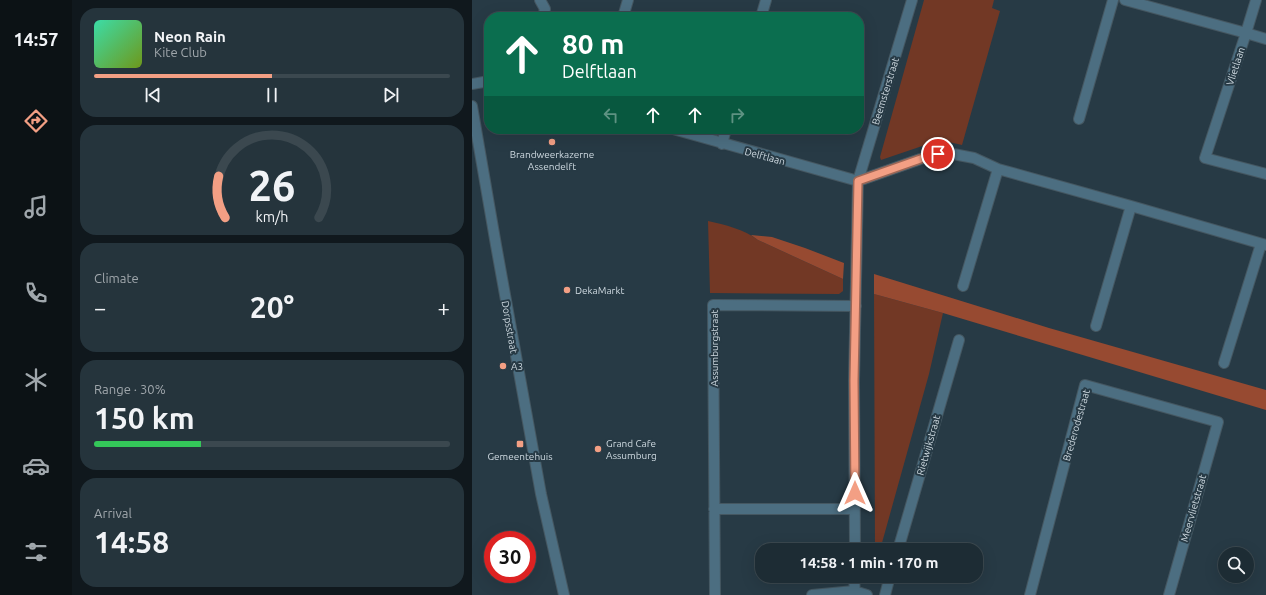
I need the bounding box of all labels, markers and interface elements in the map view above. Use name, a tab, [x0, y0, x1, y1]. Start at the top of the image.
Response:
text: Neon Rain	[154, 28, 226, 45]
icon: ahead	[496, 28, 548, 80]
text: 80 m	[562, 28, 624, 59]
text: 14:57	[13, 29, 59, 49]
text: Kite Club	[154, 45, 207, 59]
street label: Vlietlaan	[1224, 46, 1247, 87]
street label: Beemsterstraat	[870, 56, 901, 126]
text: Delftlaan	[562, 61, 637, 81]
icon: previous	[142, 84, 164, 106]
icon: pause	[261, 84, 283, 106]
icon: next	[380, 84, 402, 106]
icon: left	[600, 104, 622, 126]
icon: ahead	[642, 104, 664, 126]
icon: ahead	[684, 104, 706, 126]
icon: right	[726, 104, 748, 126]
icon: directions	[22, 107, 50, 135]
marker: Brandweerkazerne Assendelft	[547, 137, 557, 147]
pin	[921, 137, 955, 171]
icon: arrive	[927, 143, 949, 165]
street label: Delftlaan	[743, 146, 786, 167]
place label: Brandweerkazerne Assendelft	[510, 149, 594, 172]
text: 26	[249, 162, 295, 209]
icon: music	[22, 193, 50, 221]
text: km/h	[256, 209, 288, 225]
text: Climate	[94, 271, 139, 285]
icon: phone	[22, 279, 50, 307]
marker: DekaMarkt	[562, 285, 572, 295]
place label: DekaMarkt	[575, 285, 624, 296]
text: 20°	[250, 290, 294, 324]
text: −	[94, 295, 106, 320]
text: +	[438, 295, 450, 320]
street label: Dorpsstraat	[499, 300, 520, 354]
street label: Assumburgstraat	[709, 309, 720, 387]
marker: A3	[498, 361, 508, 371]
place label: A3	[511, 361, 523, 372]
icon: climate	[22, 366, 50, 394]
text: Range · 30%	[94, 382, 166, 396]
street label: Brederodestraat	[1061, 388, 1092, 462]
text: 150 km	[94, 401, 195, 435]
street label: Rietwijkstraat	[915, 414, 942, 476]
place label: Grand Cafe Assumburg	[606, 438, 657, 461]
marker: Gemeentehuis	[515, 439, 525, 449]
marker: Grand Cafe Assumburg	[593, 444, 603, 454]
place label: Gemeentehuis	[487, 451, 553, 462]
icon: car	[22, 452, 50, 480]
position arrow	[834, 472, 876, 514]
street label: Meervlietstraat	[1179, 473, 1208, 543]
text: Arrival	[94, 506, 132, 520]
text: 14:58	[94, 525, 169, 559]
speed limit sign: 30	[484, 531, 536, 583]
icon: filters	[22, 538, 50, 566]
map controls	[1218, 547, 1254, 583]
button: search	[1218, 547, 1254, 583]
text: 14:58 · 1 min · 170 m	[800, 554, 938, 571]

